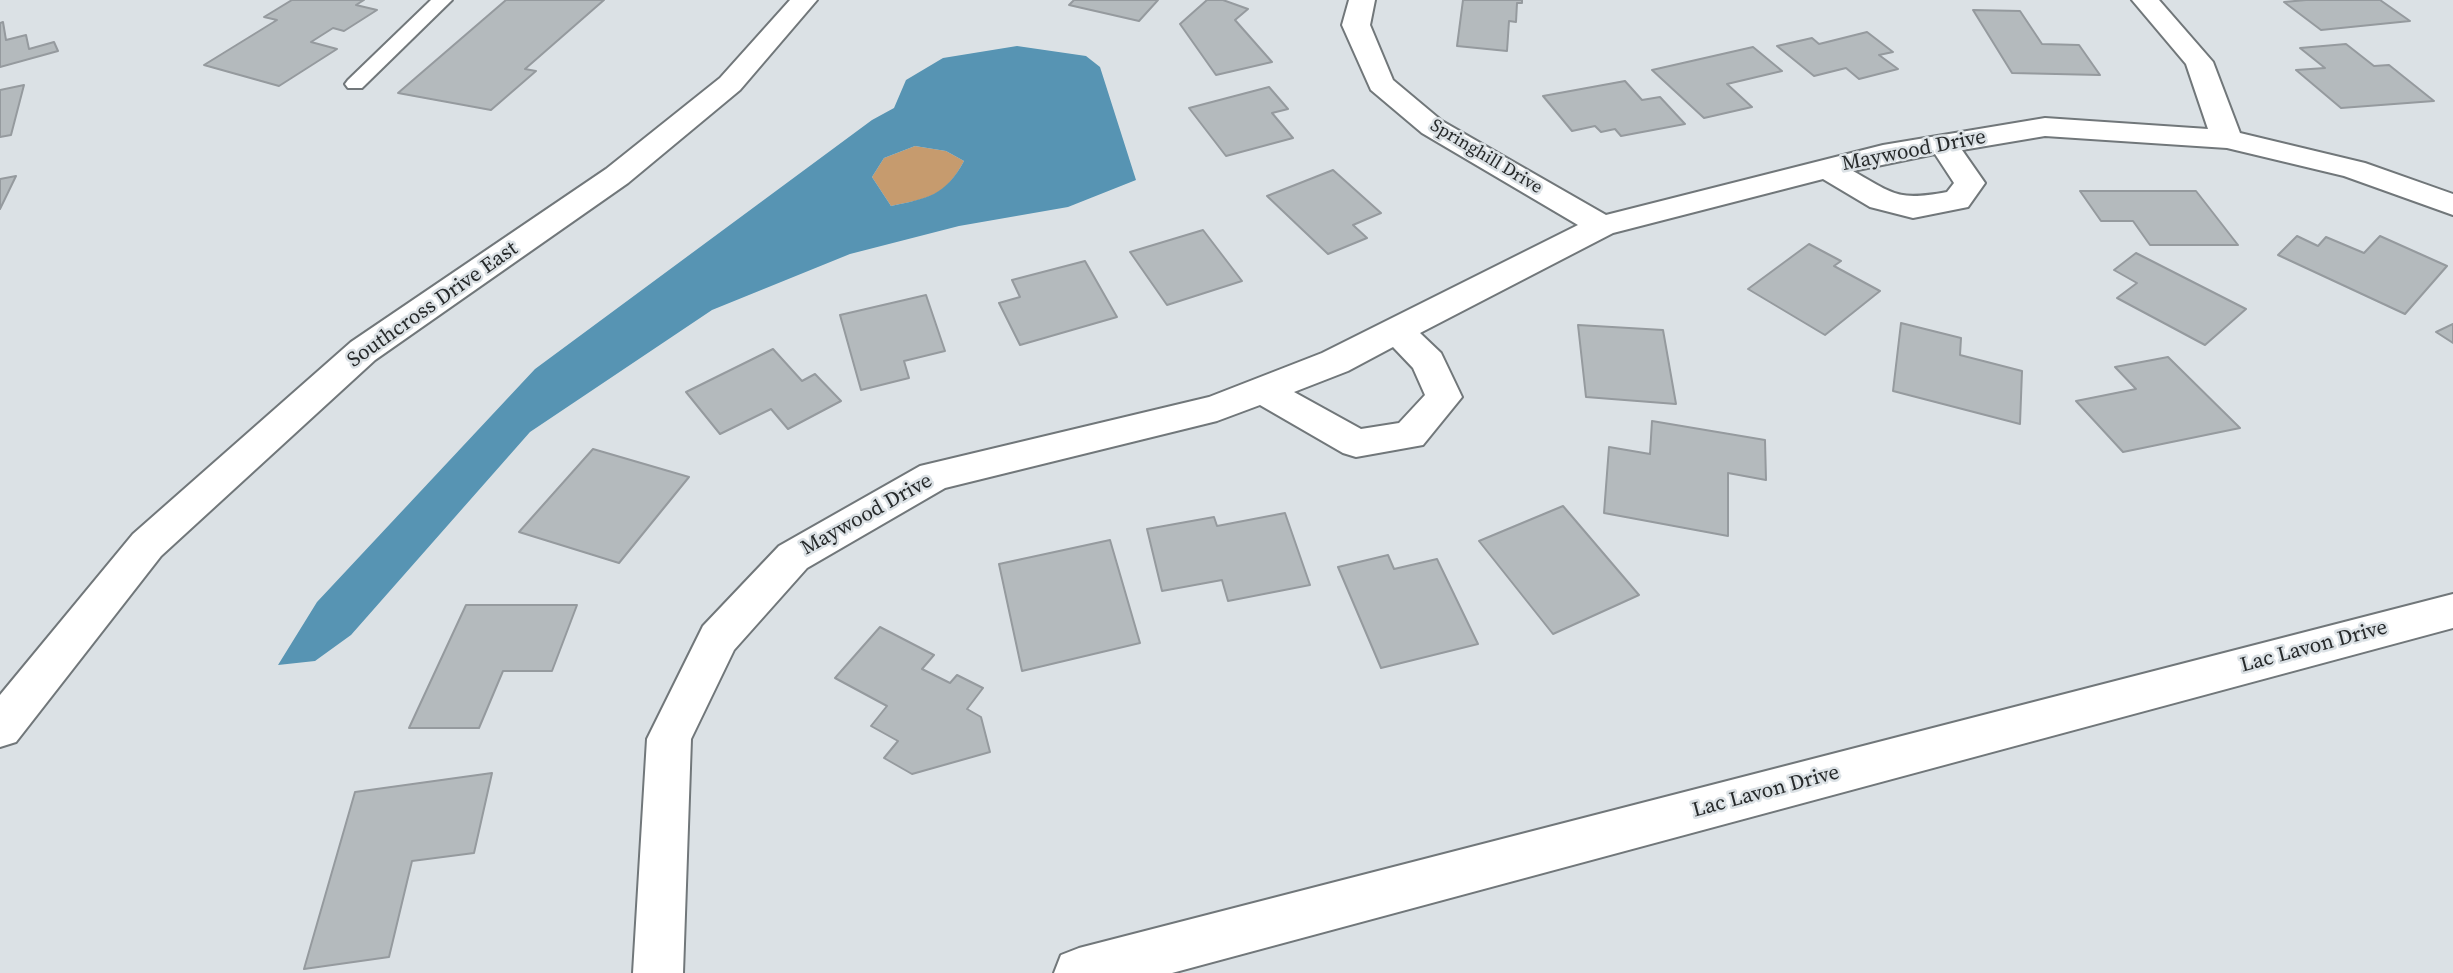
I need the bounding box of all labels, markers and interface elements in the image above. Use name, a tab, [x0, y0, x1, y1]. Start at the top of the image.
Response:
street label: Springhill Drive	[1426, 115, 1546, 199]
street label: Maywood Drive	[1840, 125, 1988, 177]
street label: Southcross Drive East	[343, 237, 523, 373]
street label: Maywood Drive	[797, 469, 937, 561]
street label: Lac Lavon Drive	[2238, 615, 2390, 679]
street label: Lac Lavon Drive	[1690, 760, 1842, 824]

